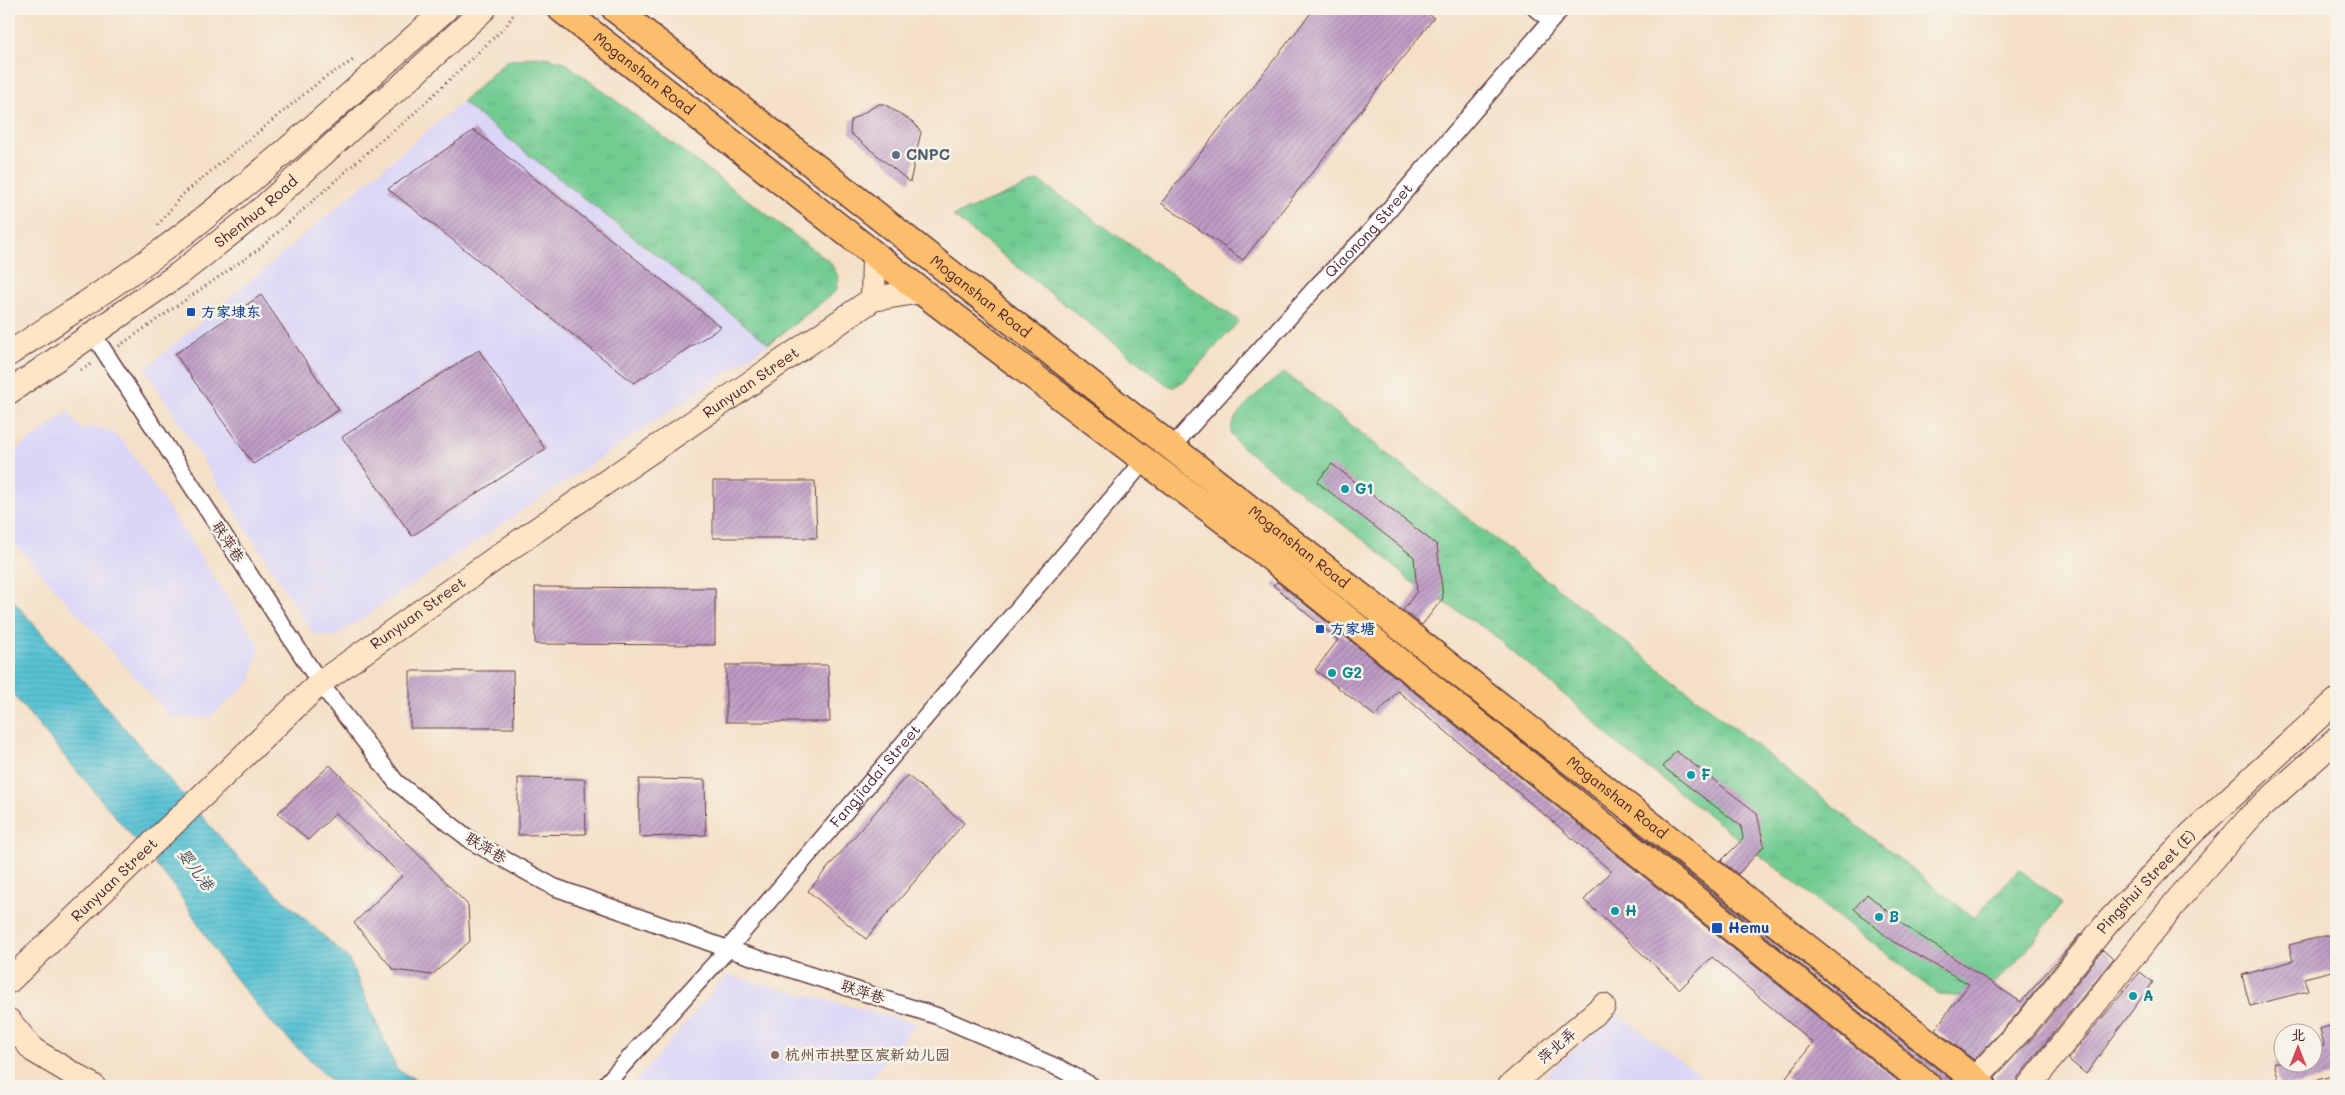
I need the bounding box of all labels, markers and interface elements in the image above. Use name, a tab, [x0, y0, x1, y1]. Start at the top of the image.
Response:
street label: Moganshan Road	[590, 27, 699, 119]
place label: CNPC	[906, 144, 950, 164]
marker: CNPC	[890, 149, 902, 161]
street label: Shenhua Road	[210, 171, 301, 252]
street label: Qiaonong Street	[1320, 179, 1416, 281]
street label: Moganshan Road	[927, 250, 1035, 342]
place label: 方家埭东	[201, 301, 261, 321]
marker: 方家埭东	[185, 306, 197, 318]
street label: Runyuan Street	[698, 342, 802, 422]
place label: G1	[1355, 478, 1373, 498]
marker: G1	[1339, 483, 1351, 495]
street label: Moganshan Road	[1245, 501, 1354, 592]
street label: 联萍巷	[208, 517, 249, 566]
street label: Runyuan Street	[366, 572, 469, 653]
place label: 方家塘	[1330, 618, 1375, 638]
marker: 方家塘	[1314, 623, 1326, 635]
place label: G2	[1342, 662, 1362, 682]
marker: G2	[1326, 667, 1338, 679]
street label: Fangjiadai Street	[825, 720, 924, 831]
street label: Moganshan Road	[1563, 751, 1672, 843]
place label: F	[1701, 764, 1711, 784]
marker: F	[1685, 769, 1697, 781]
street label: Pingshui Street (E)	[2092, 825, 2199, 937]
street label: 联萍巷	[462, 827, 511, 867]
street label: Runyuan Street	[66, 833, 161, 925]
water label: 婴儿港	[174, 843, 220, 896]
place label: H	[1625, 900, 1637, 920]
marker: H	[1609, 905, 1621, 917]
place label: B	[1889, 906, 1899, 926]
marker: B	[1873, 911, 1885, 923]
place label: Hemu	[1728, 917, 1770, 937]
marker: Hemu	[1710, 921, 1724, 935]
street label: 联萍巷	[839, 975, 888, 1008]
place label: A	[2143, 985, 2153, 1005]
marker: A	[2127, 990, 2139, 1002]
north arrow	[2272, 1022, 2322, 1072]
street label: 萍北弄	[1533, 1023, 1580, 1068]
text: 北	[2291, 1025, 2305, 1044]
place label: 杭州市拱墅区宸新幼儿园	[785, 1044, 950, 1064]
marker: 杭州市拱墅区宸新幼儿园	[769, 1049, 781, 1061]

